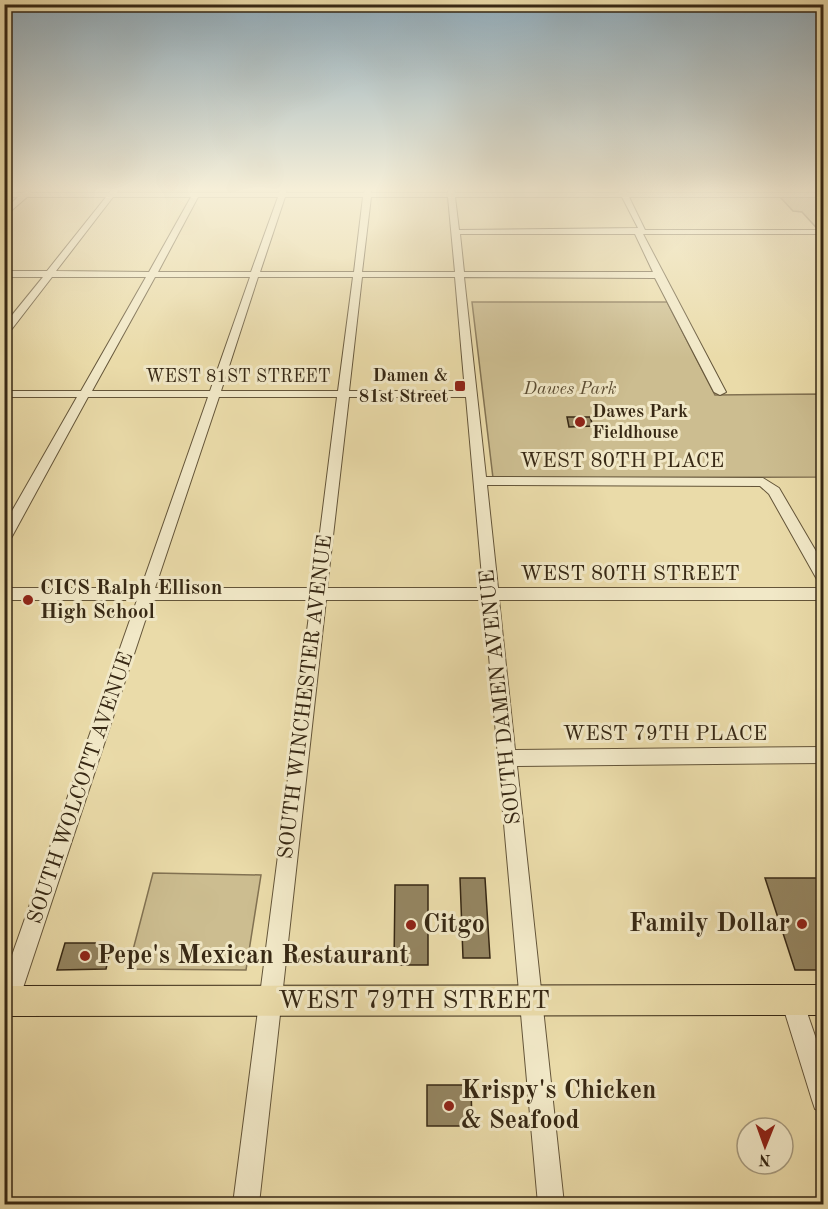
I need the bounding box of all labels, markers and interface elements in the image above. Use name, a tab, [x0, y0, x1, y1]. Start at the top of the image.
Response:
place label: Damen & 81st Street	[359, 367, 448, 406]
street label: WEST 81ST STREET	[145, 368, 331, 386]
marker: Damen & 81st Street	[453, 379, 467, 393]
park label: Dawes Park	[522, 380, 617, 398]
place label: Dawes Park Fieldhouse	[592, 403, 688, 442]
marker: Dawes Park Fieldhouse	[573, 415, 587, 429]
street label: WEST 80TH PLACE	[520, 451, 724, 472]
street label: SOUTH WINCHESTER AVENUE	[276, 534, 336, 860]
street label: WEST 80TH STREET	[520, 564, 740, 585]
street label: SOUTH DAMEN AVENUE	[477, 568, 525, 826]
place label: CICS Ralph Ellison High School	[40, 578, 222, 623]
marker: CICS Ralph Ellison High School	[21, 593, 35, 607]
street label: SOUTH WOLCOTT AVENUE	[25, 649, 137, 927]
street label: WEST 79TH PLACE	[563, 724, 767, 745]
place label: Family Dollar	[629, 911, 790, 937]
place label: Citgo	[423, 912, 485, 938]
marker: Family Dollar	[795, 917, 809, 931]
marker: Citgo	[404, 918, 418, 932]
place label: Pepe's Mexican Restaurant	[97, 943, 409, 969]
marker: Pepe's Mexican Restaurant	[78, 949, 92, 963]
street label: WEST 79TH STREET	[278, 988, 550, 1014]
place label: Krispy's Chicken & Seafood	[461, 1078, 657, 1134]
marker: Krispy's Chicken & Seafood	[442, 1099, 456, 1113]
north arrow	[735, 1116, 795, 1176]
text: N	[758, 1151, 771, 1167]

